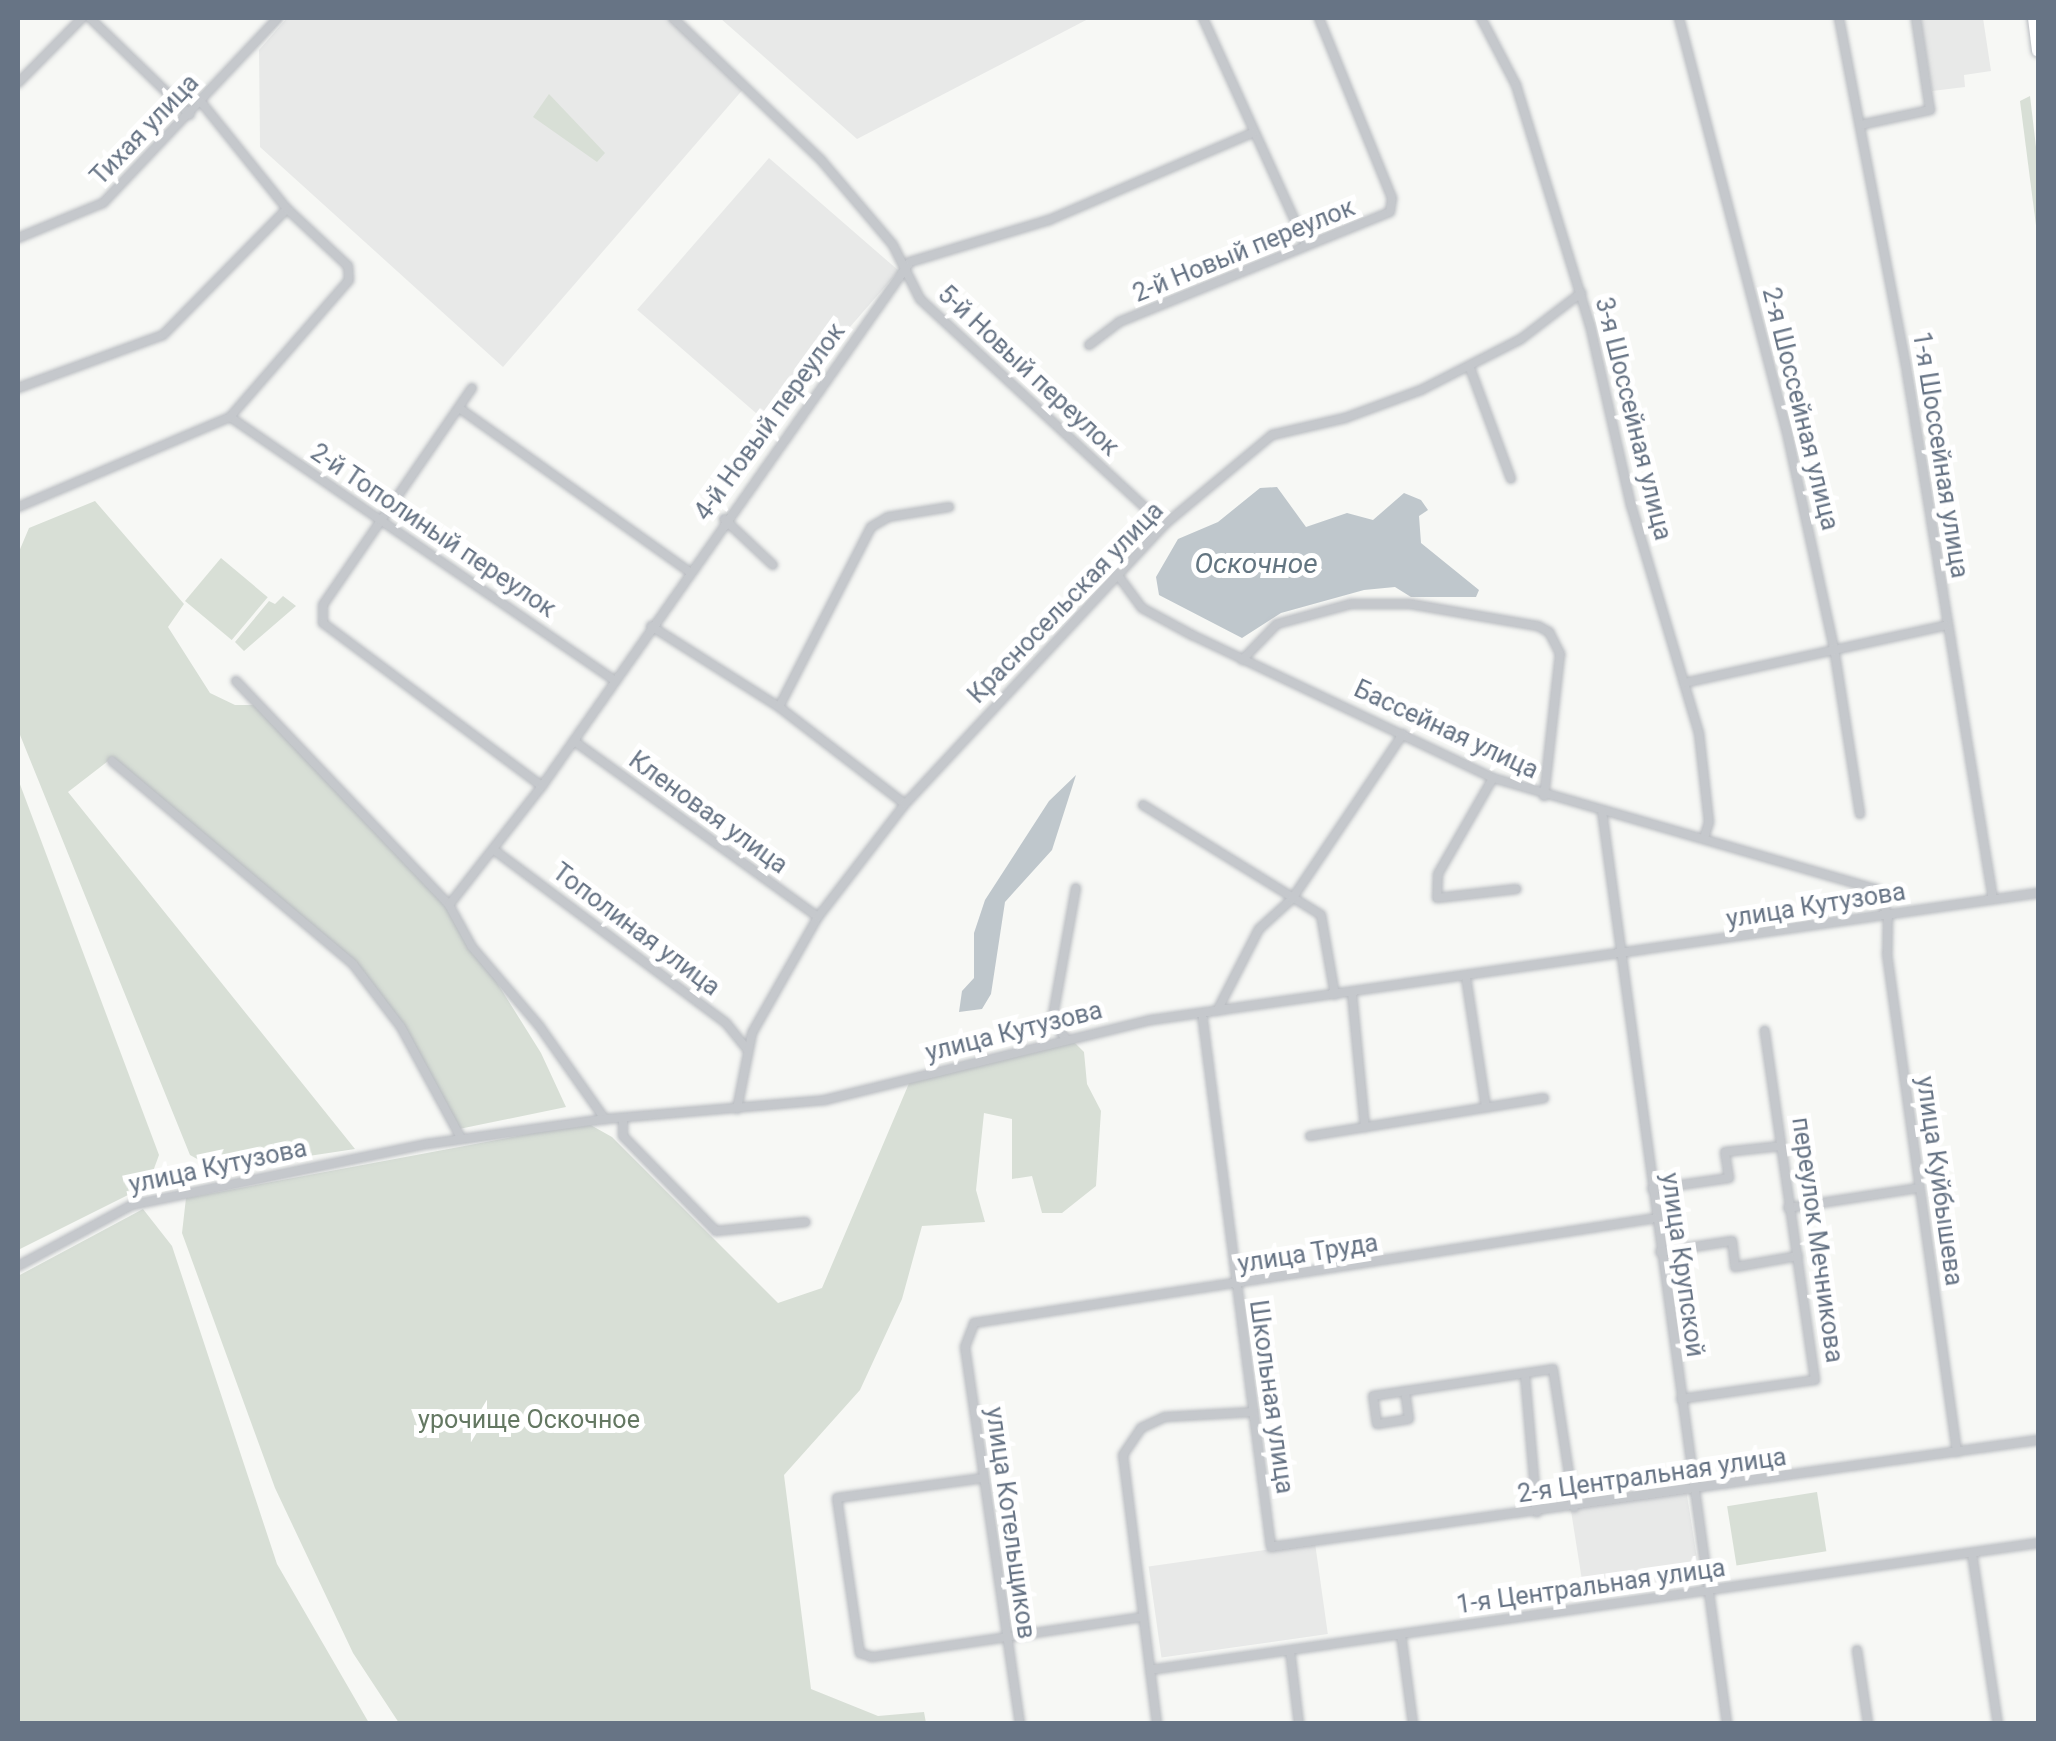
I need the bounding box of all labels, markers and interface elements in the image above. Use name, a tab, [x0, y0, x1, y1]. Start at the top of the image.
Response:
street label: Тихая улица	[85, 68, 205, 192]
street label: 2-й Новый переулок	[1129, 193, 1359, 309]
street label: 5-й Новый переулок	[931, 279, 1125, 463]
street label: 2-я Шоссейная улица	[1755, 285, 1845, 533]
street label: 3-я Шоссейная улица	[1588, 295, 1678, 543]
street label: 4-й Новый переулок	[688, 318, 852, 526]
street label: 1-я Шоссейная улица	[1906, 330, 1974, 580]
street label: 2-й Тополиный переулок	[305, 438, 561, 624]
street label: Красносельская улица	[962, 496, 1170, 710]
water label: Оскочное	[1194, 547, 1318, 581]
street label: Бассейная улица	[1349, 674, 1543, 786]
street label: Кленовая улица	[623, 745, 793, 881]
street label: Тополиная улица	[546, 857, 726, 1003]
street label: улица Кутузова	[1724, 877, 1908, 935]
street label: улица Кутузова	[923, 996, 1105, 1068]
street label: улица Куйбышева	[1909, 1074, 1969, 1288]
street label: переулок Мечникова	[1785, 1115, 1849, 1365]
street label: улица Кутузова	[126, 1134, 310, 1200]
street label: улица Крупской	[1654, 1171, 1710, 1359]
street label: улица Труда	[1235, 1228, 1381, 1280]
street label: Школьная улица	[1243, 1298, 1299, 1496]
park label: урочище Оскочное	[418, 1405, 640, 1435]
street label: улица Котельщиков	[979, 1405, 1041, 1641]
street label: 2-я Центральная улица	[1516, 1442, 1788, 1510]
street label: 1-я Центральная улица	[1455, 1553, 1727, 1621]

